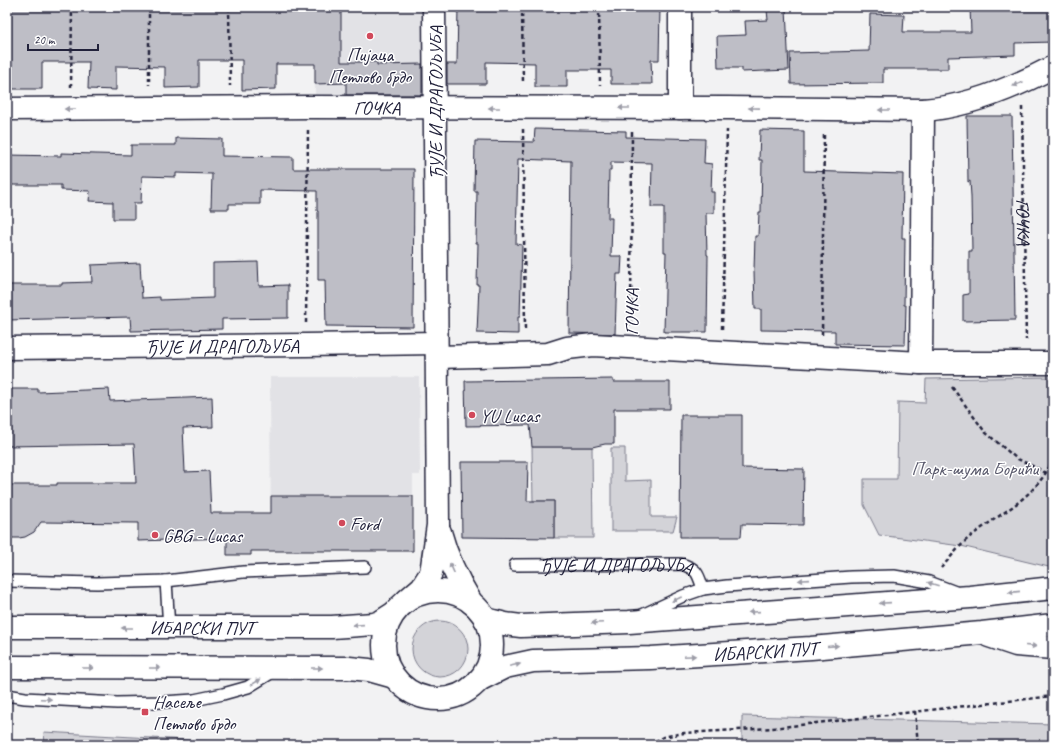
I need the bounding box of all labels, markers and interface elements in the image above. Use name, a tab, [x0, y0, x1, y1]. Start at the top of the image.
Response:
scale bar	[28, 26, 98, 52]
street label: ЂУЈЕ И ДРАГОЉУБА	[424, 26, 448, 180]
marker: Пијаца Петлово брдо	[365, 31, 375, 41]
text: 20 m	[34, 32, 56, 48]
place label: Пијаца Петлово брдо	[329, 43, 413, 89]
one-way arrow	[1011, 81, 1023, 87]
street label: ГОЧКА	[354, 96, 401, 120]
one-way arrow	[487, 105, 500, 111]
one-way arrow	[617, 105, 630, 111]
one-way arrow	[747, 105, 760, 111]
one-way arrow	[63, 106, 76, 112]
one-way arrow	[877, 107, 890, 113]
street label: ГОЧКА	[1011, 199, 1035, 246]
street label: ГОЧКА	[620, 288, 644, 335]
street label: ЂУЈЕ И ДРАГОЉУБА	[145, 334, 300, 360]
place label: YU Lucas	[480, 404, 541, 428]
marker: YU Lucas	[467, 410, 477, 420]
park label: Парк-шума Борићи	[912, 457, 1039, 481]
place label: Ford	[350, 512, 383, 536]
marker: Ford	[337, 518, 347, 528]
place label: GBG - Lucas	[163, 524, 244, 548]
marker: GBG - Lucas	[150, 530, 160, 540]
street label: ЂУЈЕ И ДРАГОЉУБА	[539, 553, 697, 580]
one-way arrow	[449, 563, 455, 574]
one-way arrow	[798, 577, 810, 584]
one-way arrow	[927, 580, 939, 586]
one-way arrow	[1008, 589, 1020, 595]
one-way arrow	[671, 596, 682, 602]
one-way arrow	[879, 600, 891, 607]
one-way arrow	[748, 609, 760, 616]
street label: ИБАРСКИ ПУТ	[150, 616, 260, 640]
one-way arrow	[590, 620, 603, 626]
one-way arrow	[352, 622, 364, 629]
one-way arrow	[120, 625, 133, 631]
street label: ИБАРСКИ ПУТ	[712, 636, 824, 667]
one-way arrow	[827, 643, 840, 650]
one-way arrow	[1025, 643, 1037, 649]
one-way arrow	[684, 652, 696, 659]
one-way arrow	[509, 661, 521, 667]
one-way arrow	[82, 665, 95, 671]
one-way arrow	[149, 665, 162, 671]
one-way arrow	[311, 665, 324, 671]
one-way arrow	[250, 678, 262, 685]
place label: Насеље Петлово брдо	[153, 690, 237, 736]
one-way arrow	[40, 696, 52, 703]
marker: Насеље Петлово брдо	[140, 707, 150, 717]

